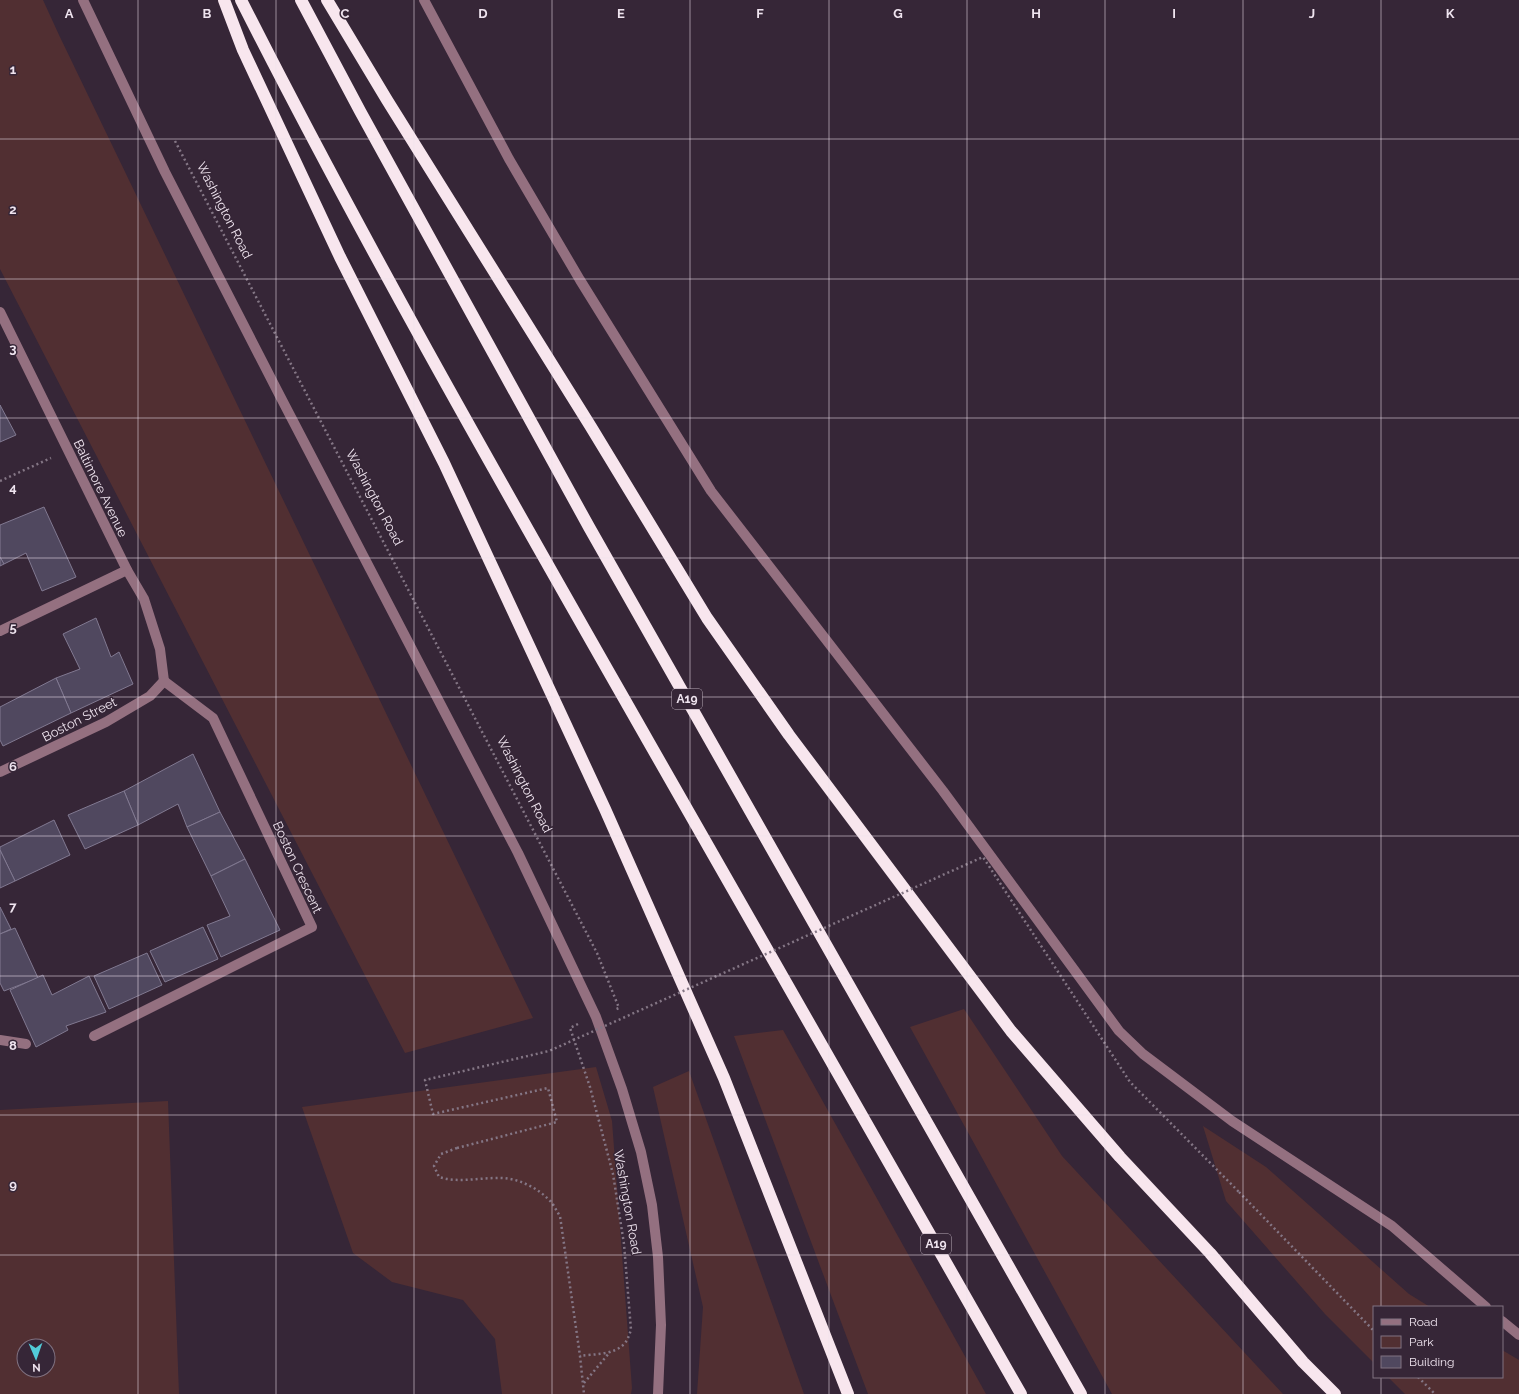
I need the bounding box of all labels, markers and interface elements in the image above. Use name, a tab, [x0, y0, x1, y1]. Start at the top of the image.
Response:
text: A	[65, 6, 74, 21]
text: B	[203, 6, 212, 21]
text: C	[341, 6, 350, 21]
text: D	[478, 6, 488, 21]
text: E	[617, 6, 625, 21]
text: F	[756, 6, 764, 21]
text: G	[893, 6, 903, 21]
text: H	[1031, 6, 1041, 21]
text: I	[1172, 6, 1176, 21]
text: J	[1309, 6, 1315, 21]
text: K	[1446, 6, 1455, 21]
text: 1	[10, 62, 17, 77]
street label: Washington Road	[194, 159, 255, 261]
text: 2	[9, 202, 17, 217]
text: 3	[9, 341, 17, 356]
street label: Baltimore Avenue	[70, 437, 131, 540]
street label: Washington Road	[343, 447, 406, 548]
text: 4	[9, 480, 17, 495]
text: 5	[9, 620, 17, 635]
road number: A19	[672, 689, 702, 709]
street label: Boston Street	[39, 694, 120, 745]
street label: Washington Road	[494, 733, 555, 835]
text: 6	[9, 759, 17, 774]
street label: Boston Crescent	[270, 819, 326, 916]
text: 7	[9, 899, 17, 914]
text: 8	[9, 1038, 17, 1053]
street label: Washington Road	[611, 1148, 644, 1256]
text: 9	[9, 1177, 17, 1192]
road number: A19	[921, 1234, 951, 1254]
legend	[1373, 1306, 1503, 1378]
text: Road	[1409, 1315, 1438, 1329]
text: Park	[1409, 1335, 1434, 1349]
north arrow	[16, 1338, 56, 1378]
text: Building	[1409, 1355, 1455, 1369]
text: N	[32, 1361, 41, 1374]

